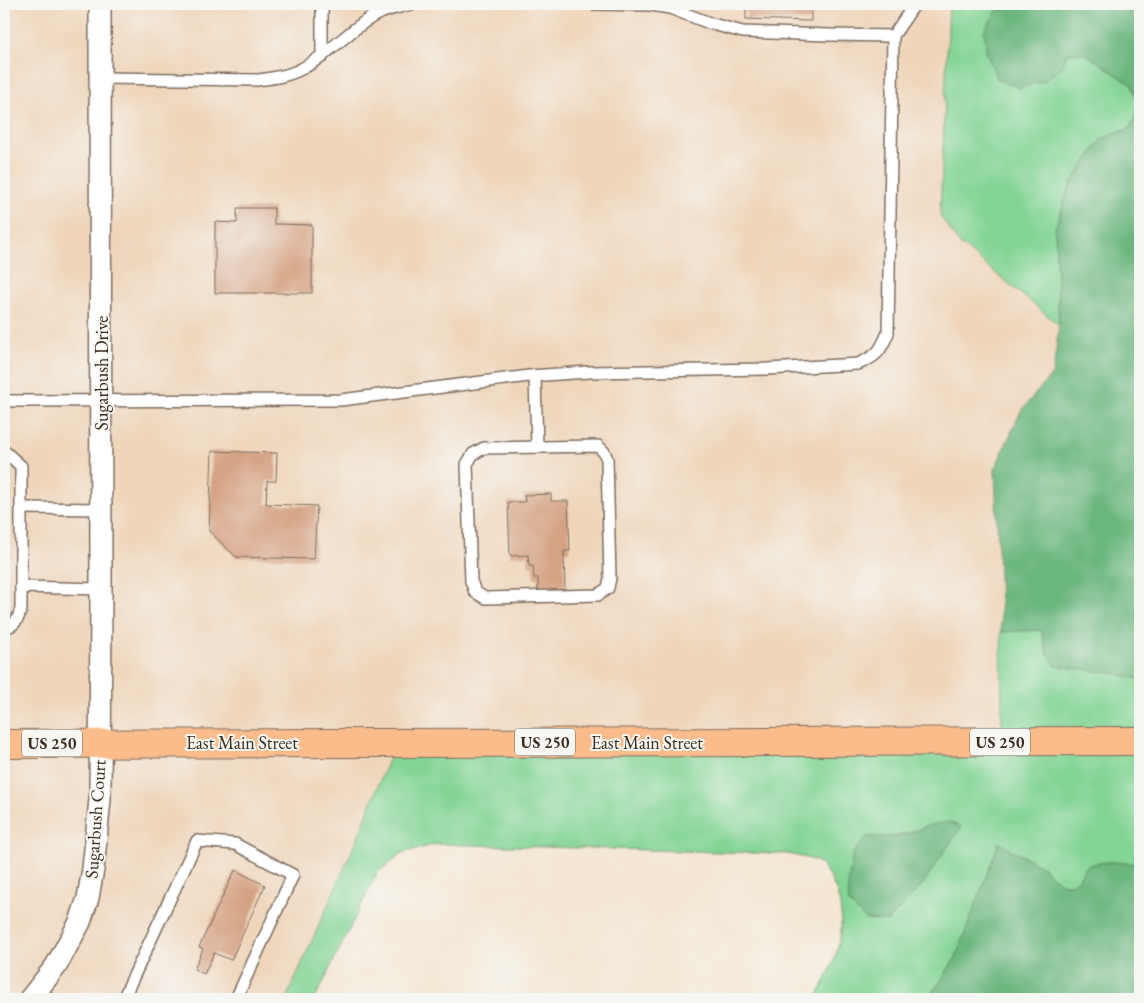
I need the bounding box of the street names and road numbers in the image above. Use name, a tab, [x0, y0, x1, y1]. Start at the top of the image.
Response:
street label: Sugarbush Drive	[90, 316, 113, 430]
road number: US 250	[515, 729, 575, 756]
road number: US 250	[970, 729, 1030, 756]
road number: US 250	[22, 730, 82, 756]
street label: East Main Street	[186, 731, 298, 754]
street label: East Main Street	[591, 731, 703, 754]
street label: Sugarbush Court	[79, 758, 111, 879]

